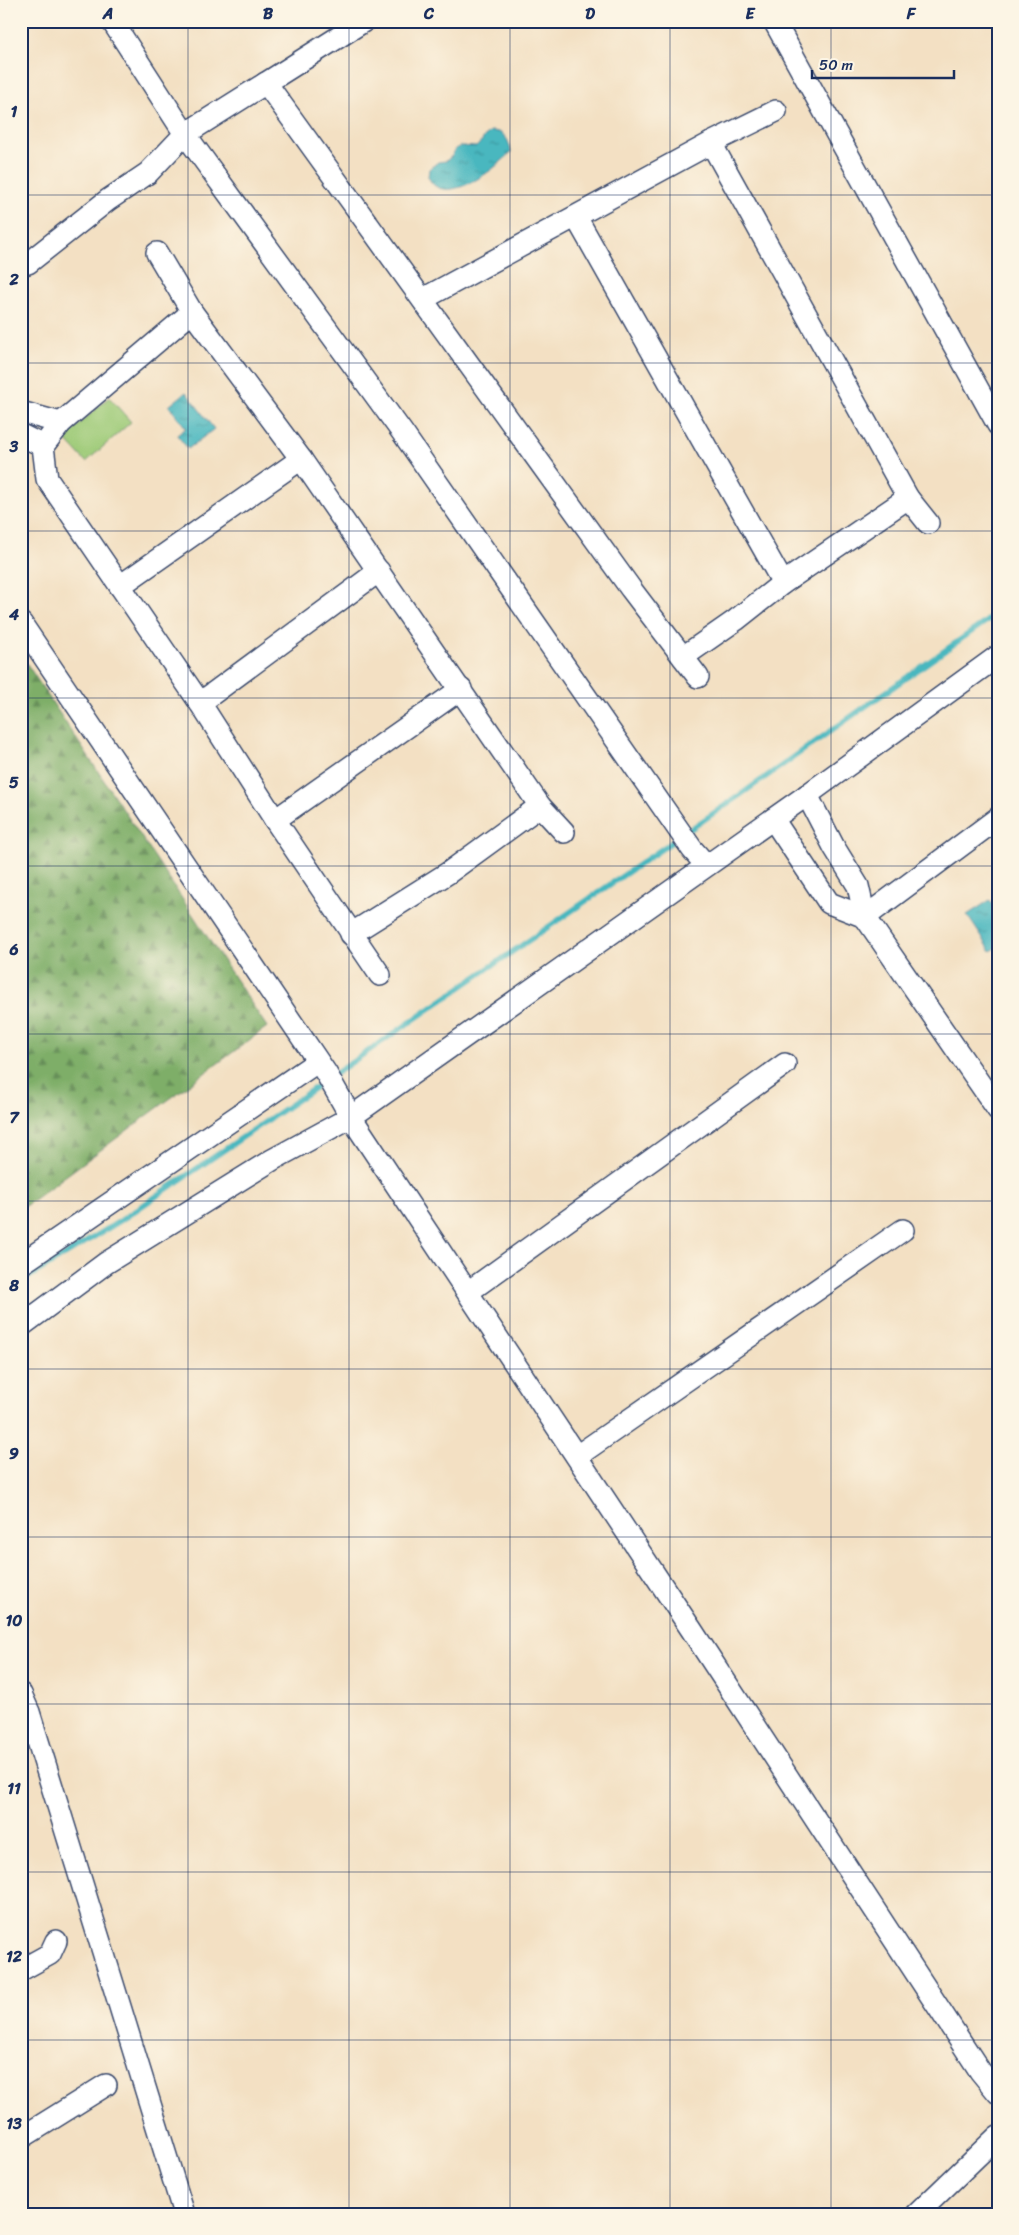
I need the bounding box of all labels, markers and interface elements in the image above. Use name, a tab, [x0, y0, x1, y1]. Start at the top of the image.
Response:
text: A	[102, 0, 113, 28]
text: B	[263, 0, 274, 28]
text: C	[423, 0, 435, 28]
text: D	[585, 0, 595, 28]
text: E	[746, 0, 756, 28]
text: F	[906, 0, 917, 28]
scale bar	[812, 48, 954, 80]
text: 50 m	[819, 52, 854, 78]
text: 1	[11, 97, 18, 126]
text: 2	[8, 265, 19, 294]
text: 3	[9, 432, 19, 461]
text: 4	[8, 600, 19, 629]
text: 5	[9, 768, 19, 797]
text: 6	[8, 935, 19, 964]
text: 7	[9, 1103, 20, 1132]
text: 8	[8, 1271, 19, 1300]
text: 9	[9, 1439, 19, 1468]
text: 10	[6, 1606, 22, 1635]
text: 11	[7, 1774, 21, 1803]
text: 12	[6, 1942, 23, 1971]
text: 13	[6, 2109, 22, 2138]

